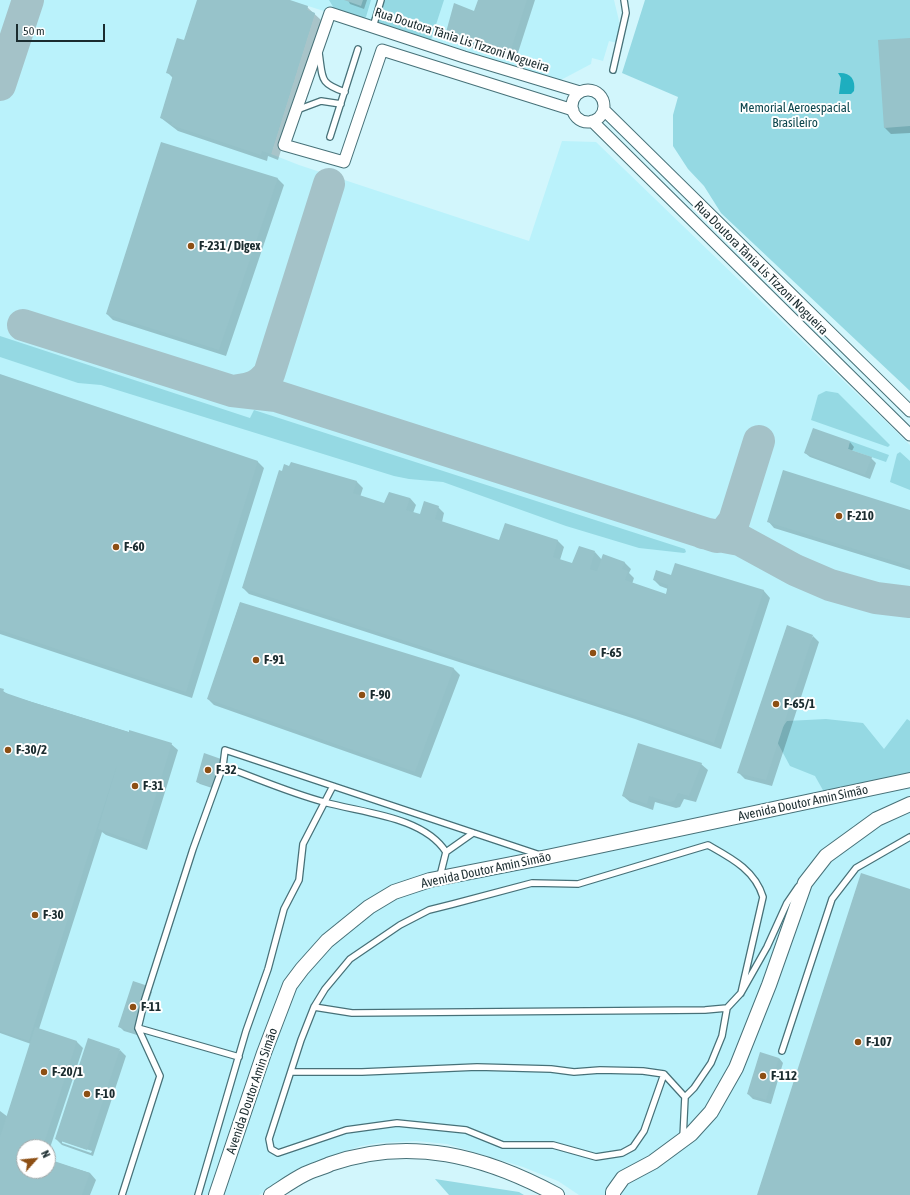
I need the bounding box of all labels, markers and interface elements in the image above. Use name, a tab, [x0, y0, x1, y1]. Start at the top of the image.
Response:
street label: Rua Doutora Tânia Lis Tizzoni Nogueira	[373, 4, 551, 76]
scale bar	[18, 16, 107, 42]
text: 50 m	[23, 24, 45, 38]
park label: Memorial Aeroespacial Brasileiro	[740, 100, 850, 131]
street label: Rua Doutora Tânia Lis Tizzoni Nogueira	[691, 198, 831, 338]
place label: F-231 / Digex	[199, 238, 260, 254]
marker: F-231 / Digex	[186, 241, 196, 251]
place label: F-210	[847, 508, 874, 524]
marker: F-210	[834, 511, 844, 521]
place label: F-60	[124, 539, 145, 555]
marker: F-60	[111, 542, 121, 552]
place label: F-65	[601, 645, 622, 661]
marker: F-65	[588, 648, 598, 658]
place label: F-91	[264, 652, 285, 668]
marker: F-91	[251, 655, 261, 665]
place label: F-90	[370, 687, 391, 703]
marker: F-90	[357, 690, 367, 700]
place label: F-65/1	[784, 696, 815, 712]
marker: F-65/1	[771, 699, 781, 709]
place label: F-30/2	[16, 742, 47, 758]
marker: F-30/2	[3, 745, 13, 755]
place label: F-32	[216, 762, 237, 778]
marker: F-32	[203, 765, 213, 775]
place label: F-31	[143, 778, 164, 794]
marker: F-31	[130, 781, 140, 791]
street label: Avenida Doutor Amin Simão	[737, 782, 869, 824]
street label: Avenida Doutor Amin Simão	[420, 849, 552, 891]
place label: F-30	[43, 907, 64, 923]
marker: F-30	[30, 910, 40, 920]
place label: F-11	[141, 999, 161, 1015]
marker: F-11	[128, 1002, 138, 1012]
street label: Avenida Doutor Amin Simão	[223, 1026, 281, 1156]
place label: F-107	[866, 1034, 892, 1050]
marker: F-107	[853, 1037, 863, 1047]
place label: F-20/1	[52, 1064, 83, 1080]
marker: F-20/1	[39, 1067, 49, 1077]
place label: F-112	[771, 1068, 797, 1084]
marker: F-112	[758, 1071, 768, 1081]
place label: F-10	[95, 1086, 115, 1102]
marker: F-10	[82, 1089, 92, 1099]
north arrow	[16, 1139, 56, 1179]
text: N	[39, 1148, 53, 1160]

